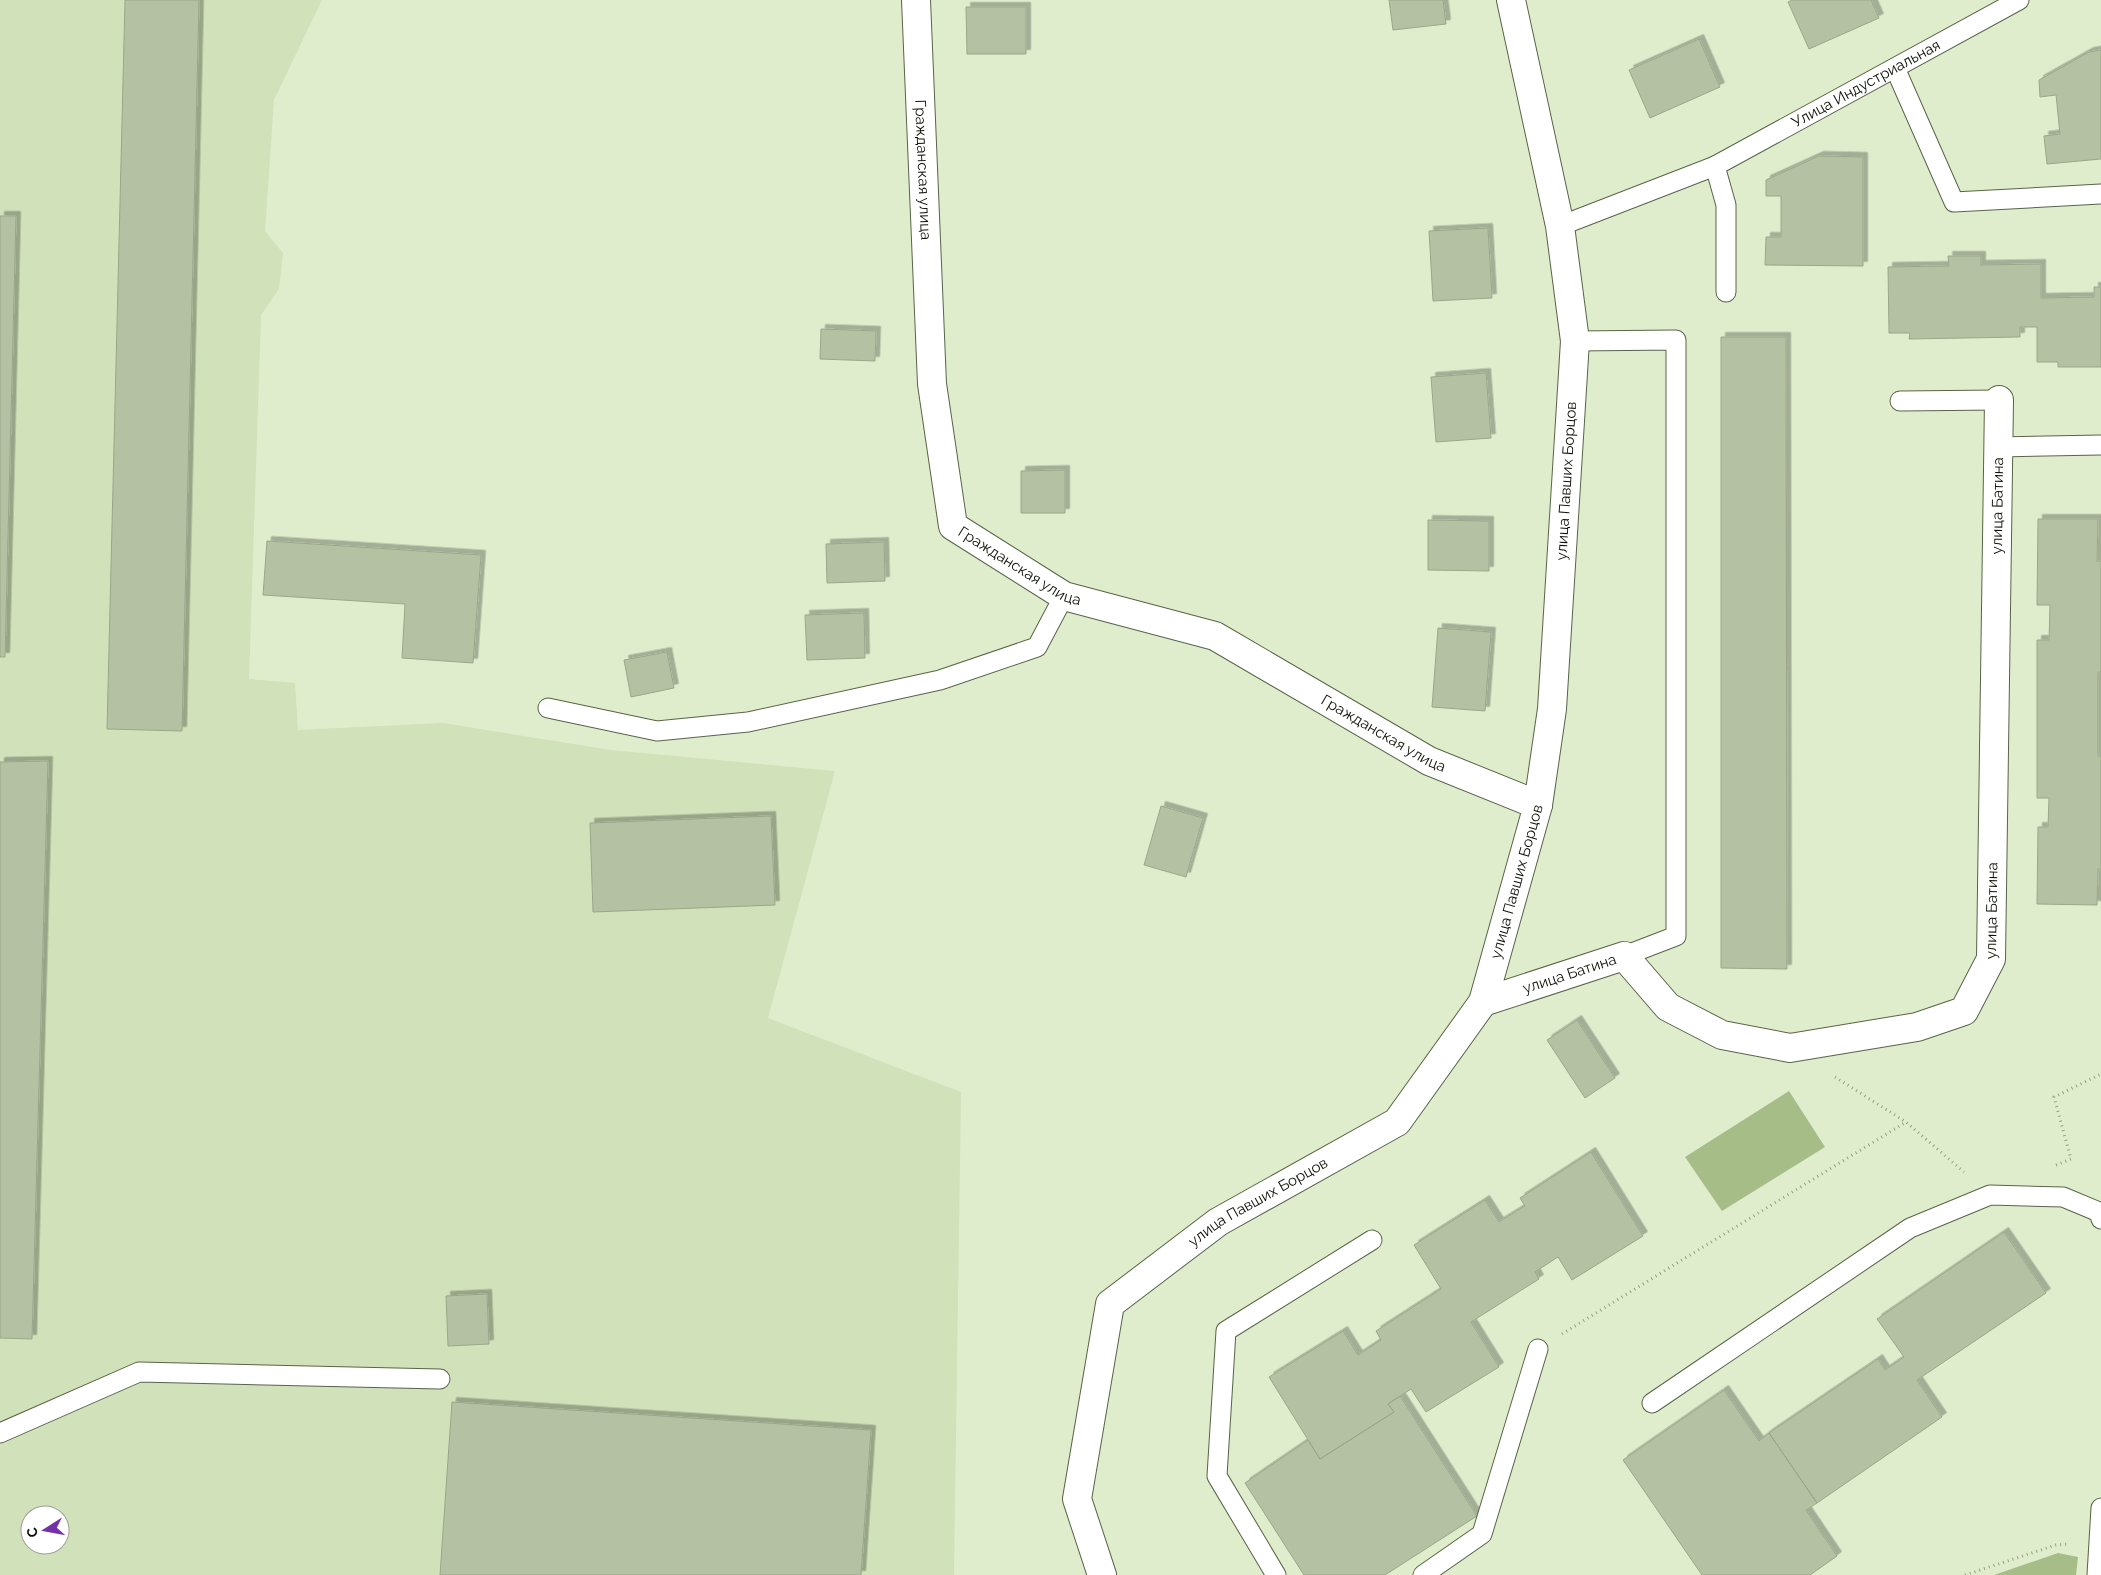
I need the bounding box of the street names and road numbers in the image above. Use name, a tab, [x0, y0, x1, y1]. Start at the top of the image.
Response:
street label: Улица Индустриальная	[1789, 36, 1943, 131]
street label: Гражданская улица	[911, 99, 935, 240]
street label: улица Павших Борцов	[1552, 401, 1580, 561]
street label: улица Батина	[1988, 457, 2007, 554]
street label: Гражданская улица	[955, 523, 1083, 609]
street label: Гражданская улица	[1318, 691, 1448, 776]
street label: улица Павших Борцов	[1487, 803, 1547, 961]
street label: улица Батина	[1982, 862, 2001, 959]
street label: улица Батина	[1521, 950, 1618, 997]
street label: улица Павших Борцов	[1185, 1154, 1331, 1250]

